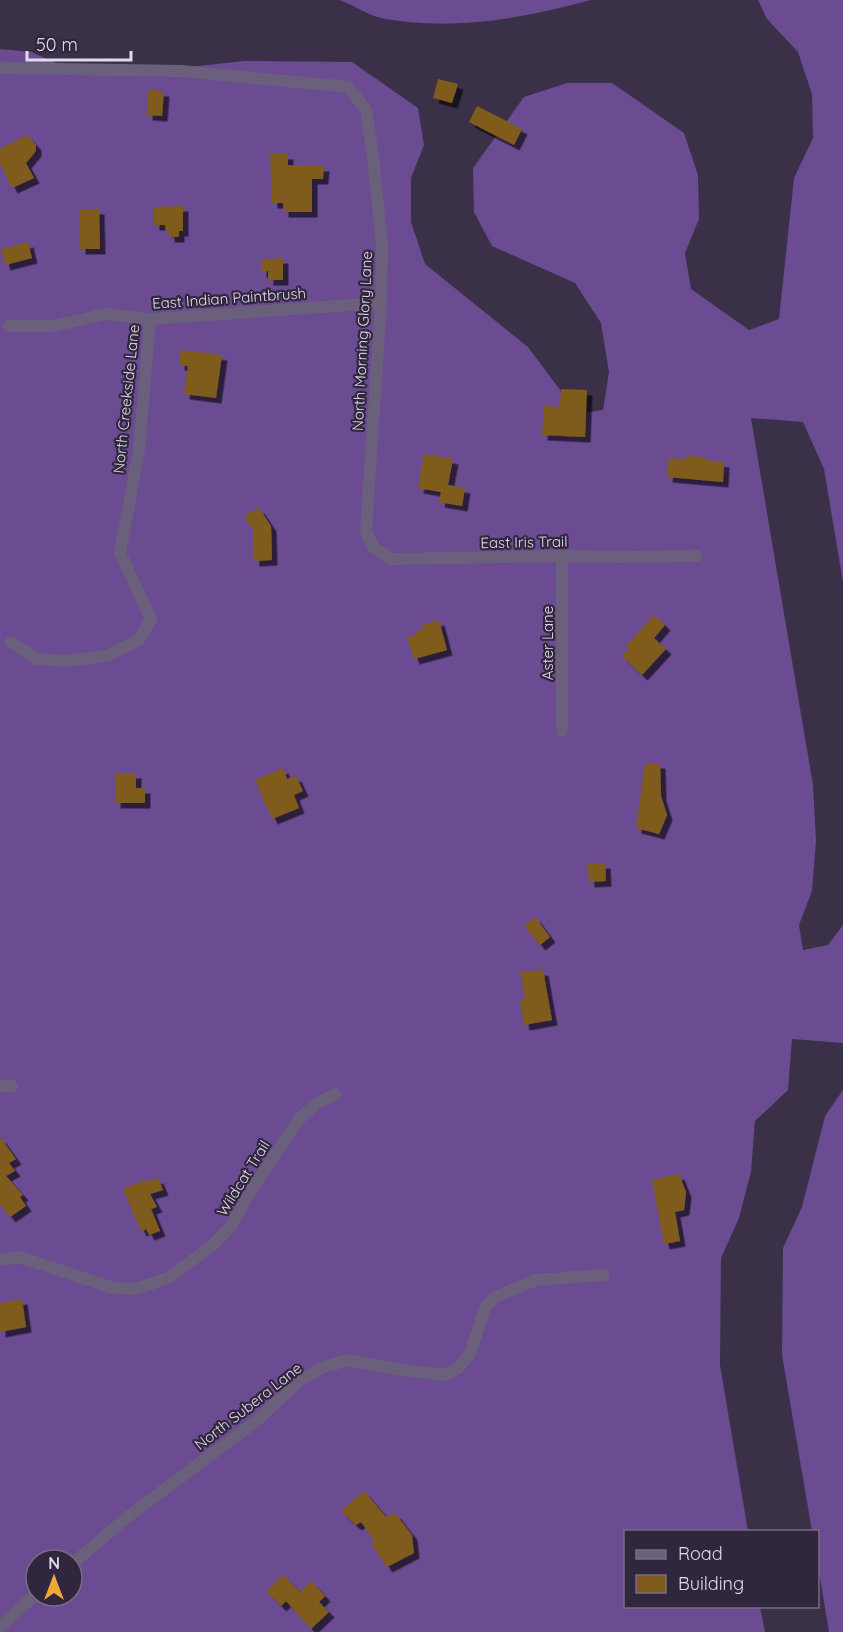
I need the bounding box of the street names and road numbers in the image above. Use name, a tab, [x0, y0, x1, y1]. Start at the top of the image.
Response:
street label: North Morning Glory Lane	[348, 251, 376, 431]
street label: East Indian Paintbrush	[151, 283, 307, 313]
street label: North Creekside Lane	[109, 324, 143, 474]
street label: East Iris Trail	[480, 532, 568, 552]
street label: Aster Lane	[538, 606, 557, 680]
street label: Wildcat Trail	[212, 1137, 274, 1219]
street label: North Subera Lane	[191, 1358, 305, 1454]

